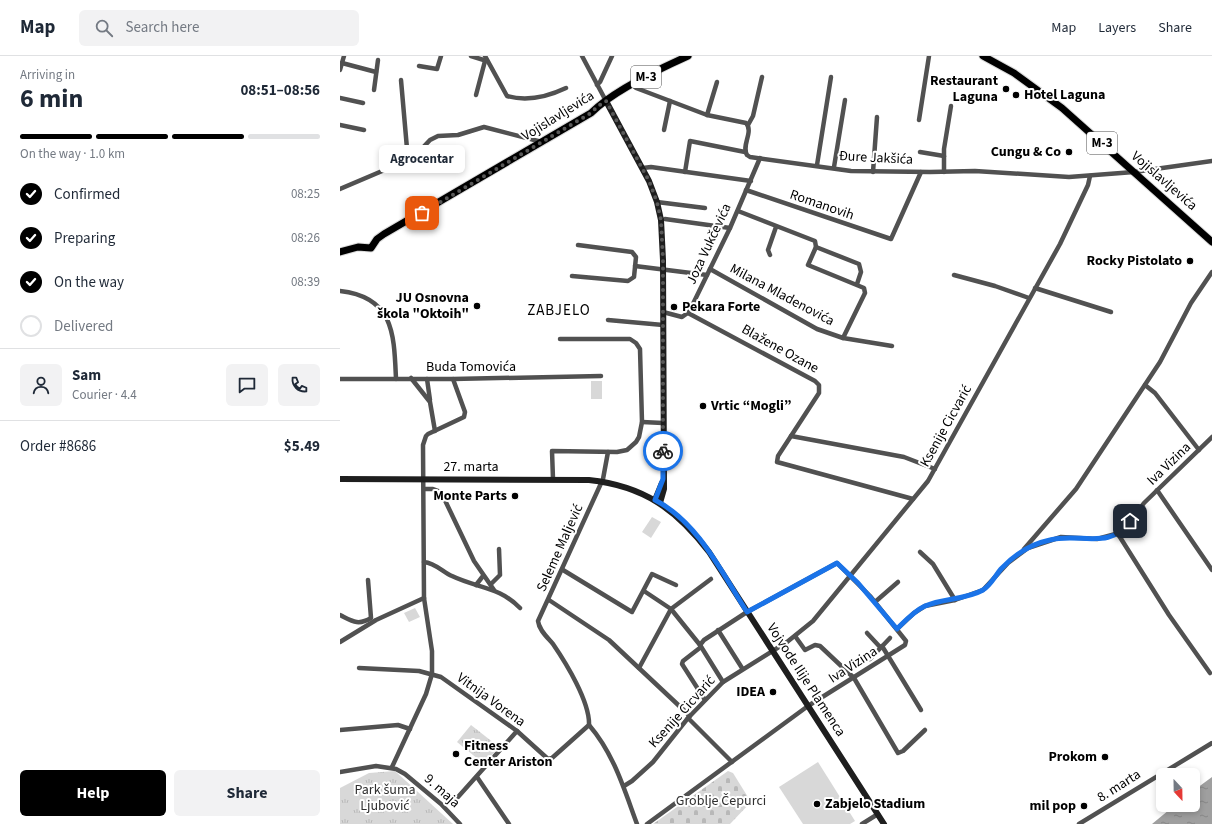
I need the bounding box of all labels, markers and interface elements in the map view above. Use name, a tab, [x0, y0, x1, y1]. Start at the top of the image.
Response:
search box	[79, 10, 359, 46]
text: Map	[20, 14, 55, 41]
icon: search	[93, 17, 115, 39]
text: Search here	[125, 17, 199, 38]
text: Map	[1051, 18, 1076, 38]
text: Layers	[1098, 18, 1136, 38]
text: Share	[1158, 18, 1192, 38]
text: Arriving in	[20, 66, 75, 84]
road number: M-3	[631, 66, 661, 88]
place label: Restaurant Laguna	[930, 71, 999, 107]
text: 6 min	[20, 80, 83, 117]
text: 08:51–08:56	[240, 80, 320, 101]
marker: Restaurant Laguna	[1001, 84, 1011, 94]
place label: Hotel Laguna	[1024, 85, 1105, 105]
street label: Vojislavljevića	[518, 86, 598, 146]
marker: Hotel Laguna	[1011, 90, 1021, 100]
road number: M-3	[1087, 132, 1117, 154]
place label: Cungu & Co	[991, 142, 1061, 162]
text: On the way · 1.0 km	[20, 145, 125, 163]
callout: Agrocentar	[379, 145, 465, 173]
street label: Đure Jakšića	[838, 146, 914, 170]
marker: Cungu & Co	[1064, 147, 1074, 157]
street label: Vojislavljevića	[1127, 147, 1201, 215]
text: Agrocentar	[390, 150, 454, 168]
icon: check	[20, 183, 42, 205]
text: Confirmed	[54, 184, 120, 205]
text: 08:25	[291, 185, 320, 203]
street label: Romanovih	[787, 185, 857, 225]
pin	[405, 196, 439, 230]
street label: Joza Vukčevića	[682, 200, 736, 288]
icon: bag	[411, 202, 433, 224]
icon: check	[20, 227, 42, 249]
text: Preparing	[54, 228, 115, 249]
text: 08:26	[291, 229, 320, 247]
place label: Rocky Pistolato	[1086, 251, 1182, 271]
marker: Rocky Pistolato	[1185, 256, 1195, 266]
street label: Milana Mladenovića	[726, 259, 838, 331]
icon: check	[20, 271, 42, 293]
text: On the way	[54, 272, 124, 293]
text: 08:39	[291, 273, 320, 291]
place label: JU Osnovna škola "Oktoih"	[377, 288, 469, 324]
place label: Pekara Forte	[682, 297, 760, 317]
district label: ZABJELO	[527, 300, 591, 321]
marker: JU Osnovna škola "Oktoih"	[472, 301, 482, 311]
marker: Pekara Forte	[669, 302, 679, 312]
text: Delivered	[54, 316, 113, 337]
street label: Blažene Ozane	[738, 320, 822, 378]
street label: Buda Tomovića	[426, 357, 516, 377]
button: person	[20, 364, 62, 406]
button: chat	[226, 364, 268, 406]
button: phone	[278, 364, 320, 406]
text: Sam	[72, 365, 101, 386]
street label: Ksenije Cicvarić	[915, 381, 977, 471]
text: Courier · 4.4	[72, 386, 137, 404]
place label: Vrtic “Mogli”	[710, 396, 791, 416]
marker: Vrtic “Mogli”	[698, 401, 708, 411]
courier	[643, 431, 683, 471]
text: Order #8686	[20, 436, 96, 457]
text: $5.49	[284, 436, 320, 457]
street label: Iva Vizina	[1142, 438, 1196, 490]
icon: bike	[652, 440, 674, 462]
street label: 27. marta	[443, 457, 499, 477]
place label: Monte Parts	[433, 486, 507, 506]
marker: Monte Parts	[510, 491, 520, 501]
street label: Seleme Maljević	[532, 500, 589, 595]
pin	[1113, 504, 1147, 538]
icon: home	[1119, 510, 1141, 532]
street label: Vojvode Ilije Plamenca	[762, 619, 850, 741]
street label: Iva Vizina	[825, 642, 881, 688]
street label: Vitnija Vorena	[452, 668, 530, 732]
street label: Ksenije Cicvarić	[644, 671, 720, 753]
place label: IDEA	[736, 682, 766, 702]
marker: IDEA	[768, 687, 778, 697]
place label: Fitness Center Ariston	[464, 736, 552, 772]
place label: Prokom	[1048, 747, 1097, 767]
marker: Fitness Center Ariston	[451, 749, 461, 759]
marker: Prokom	[1100, 752, 1110, 762]
street label: 8. marta	[1093, 765, 1145, 807]
north arrow	[1156, 768, 1200, 812]
map controls	[1156, 768, 1200, 812]
street label: 9. maja	[420, 769, 464, 813]
button: Help	[20, 770, 166, 816]
button: Share	[174, 770, 320, 816]
park label: Park šuma Ljubović	[354, 780, 416, 816]
park label: Groblje Čepurci	[676, 791, 766, 811]
place label: Zabjelo Stadium	[825, 794, 925, 814]
place label: mil pop	[1030, 796, 1076, 816]
marker: Zabjelo Stadium	[812, 799, 822, 809]
marker: mil pop	[1079, 801, 1089, 811]

